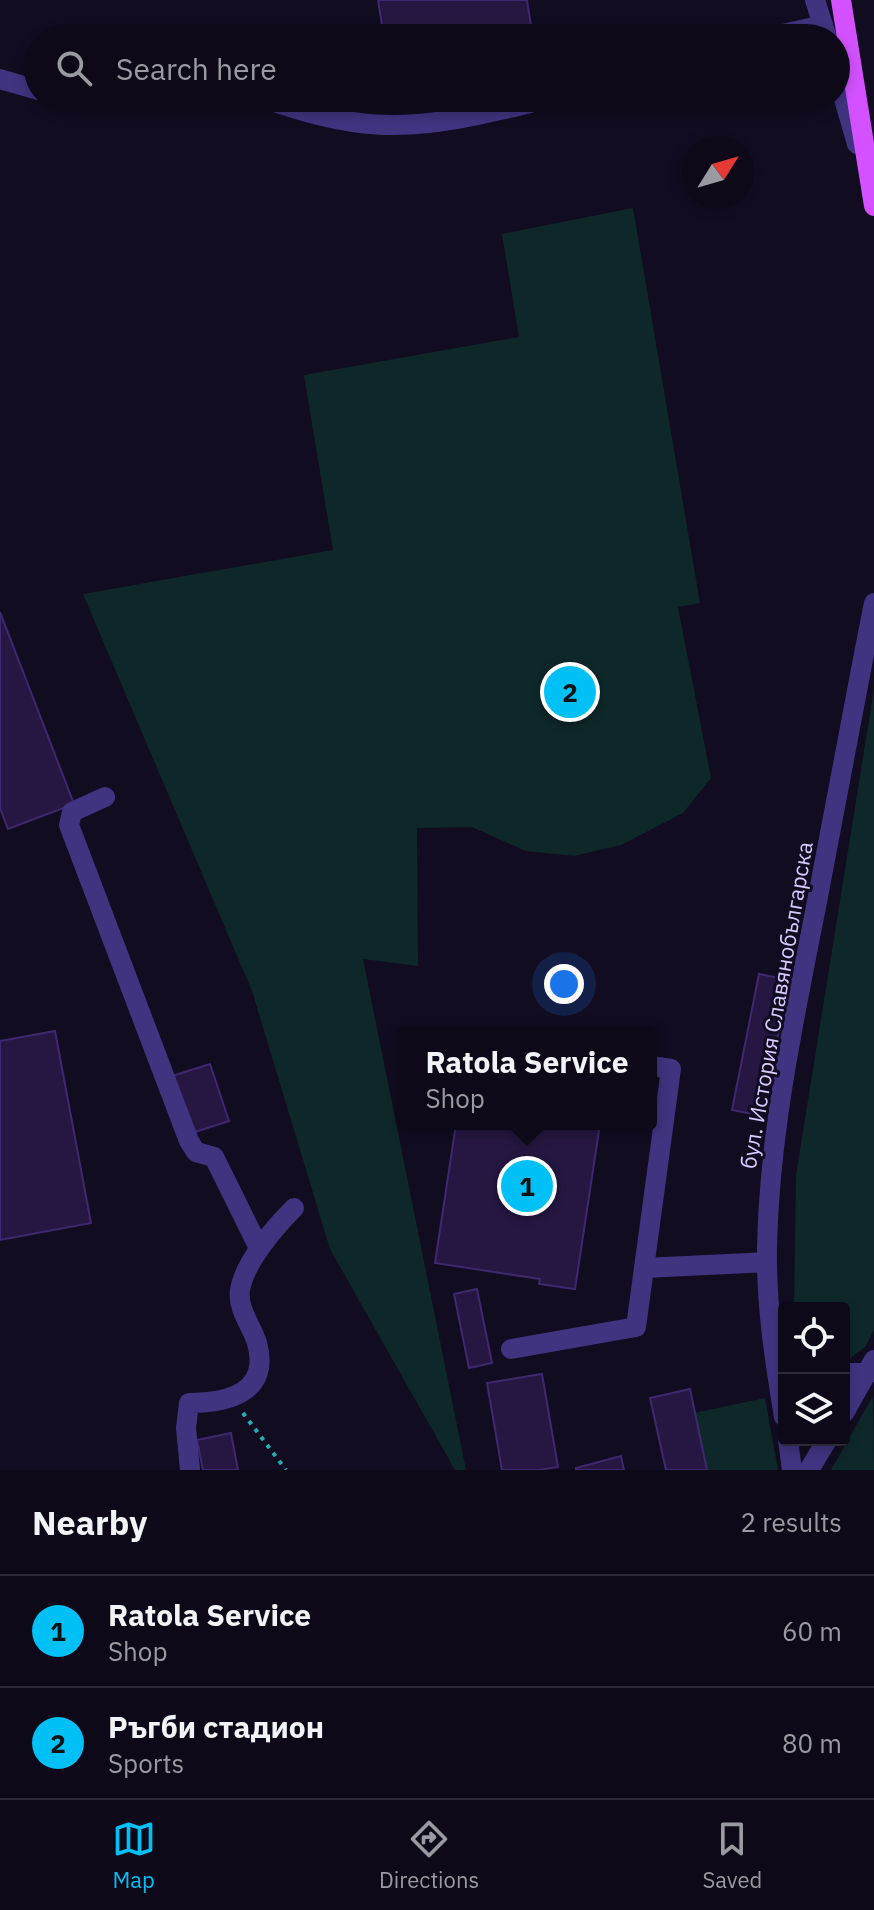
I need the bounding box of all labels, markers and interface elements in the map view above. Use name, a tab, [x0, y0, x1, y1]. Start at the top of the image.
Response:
search box	[24, 24, 850, 112]
icon: search	[52, 46, 96, 90]
text: Search here	[116, 49, 277, 88]
north arrow	[682, 136, 754, 208]
pin: 2	[544, 662, 596, 722]
street label: бул. История Славянобългарска	[733, 839, 819, 1171]
your location	[544, 964, 584, 1004]
popup	[397, 1026, 657, 1130]
text: Ratola Service	[425, 1042, 629, 1081]
text: Shop	[425, 1081, 485, 1115]
pin: 1	[501, 1156, 553, 1216]
map controls	[778, 1302, 850, 1446]
button: locate	[778, 1302, 850, 1374]
button: layers	[778, 1374, 850, 1446]
text: Nearby	[32, 1500, 147, 1544]
text: 2 results	[740, 1505, 842, 1539]
text: Ratola Service	[108, 1595, 311, 1634]
text: 1	[50, 1614, 66, 1648]
text: 60 m	[782, 1614, 842, 1648]
text: Shop	[108, 1634, 168, 1668]
text: Ръгби стадион	[108, 1707, 324, 1746]
text: 2	[50, 1726, 66, 1760]
text: 80 m	[782, 1726, 842, 1760]
text: Sports	[108, 1746, 184, 1780]
tab: Map	[112, 1817, 156, 1894]
tab: Directions	[379, 1817, 479, 1894]
tab: Saved	[702, 1817, 762, 1894]

